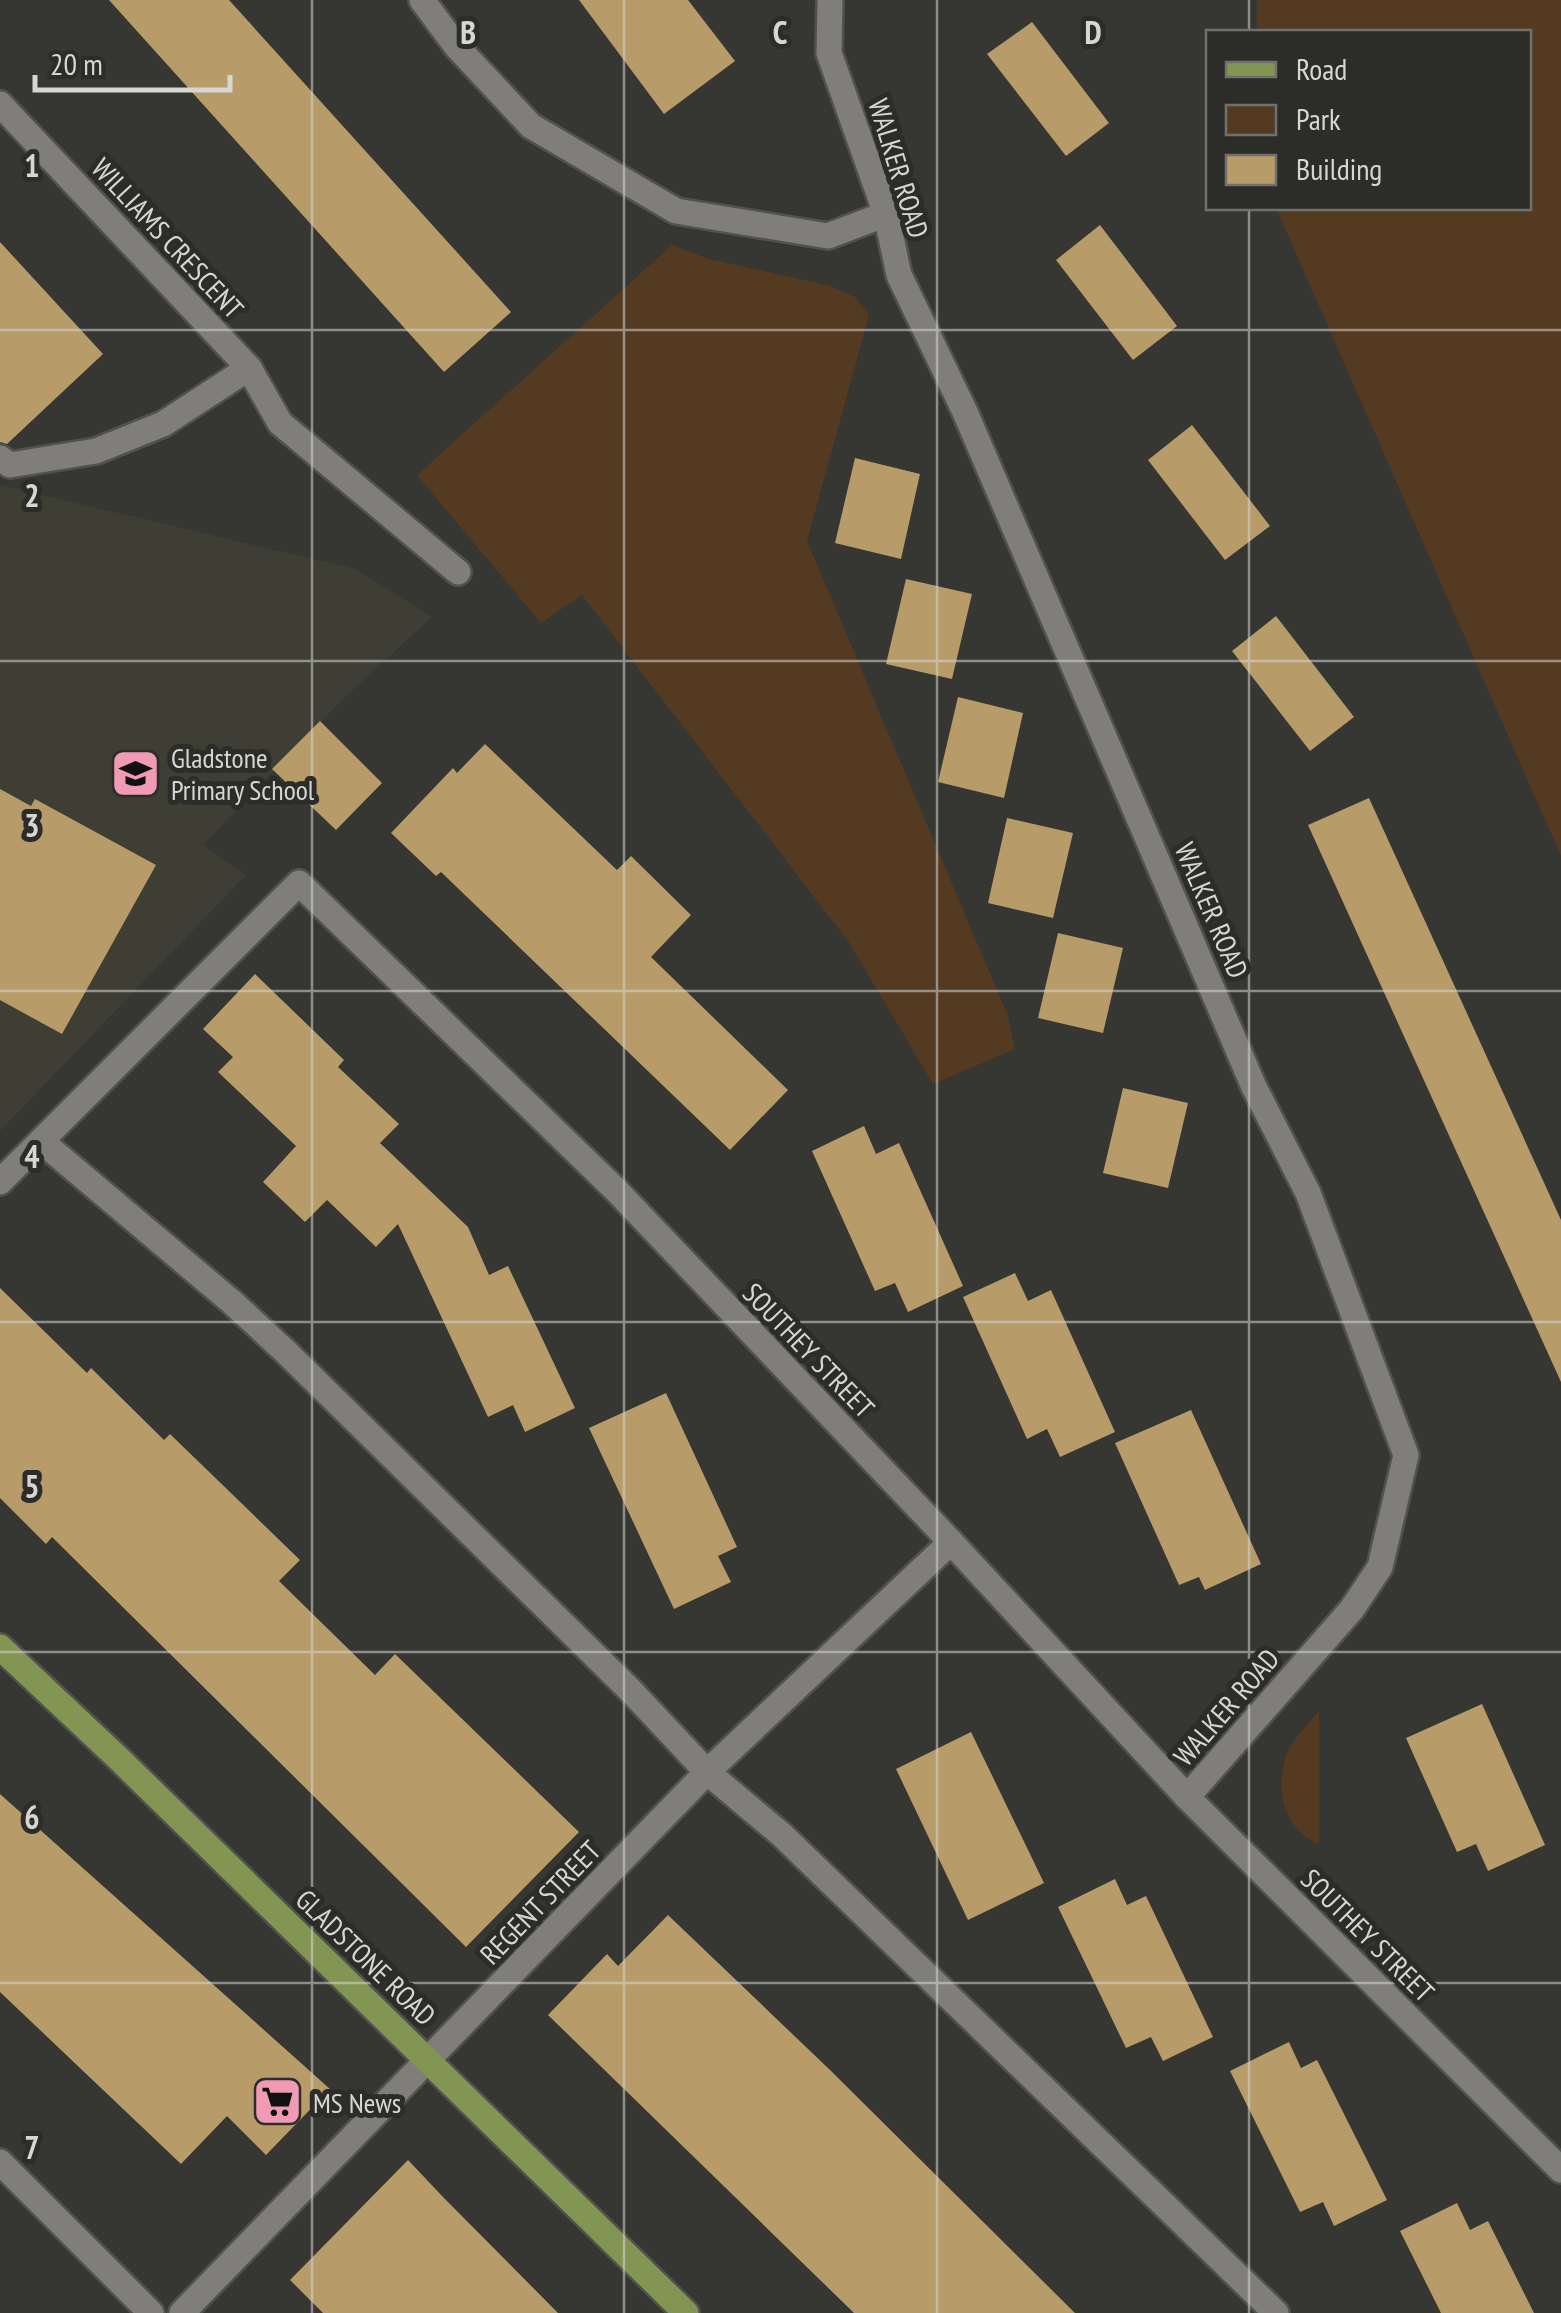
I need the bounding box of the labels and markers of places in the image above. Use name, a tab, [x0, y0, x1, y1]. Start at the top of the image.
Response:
place label: Gladstone Primary School	[171, 739, 315, 808]
school or university icon: Gladstone Primary School	[110, 747, 162, 799]
supermarket icon: MS News	[252, 2076, 304, 2128]
place label: MS News	[313, 2084, 401, 2121]

